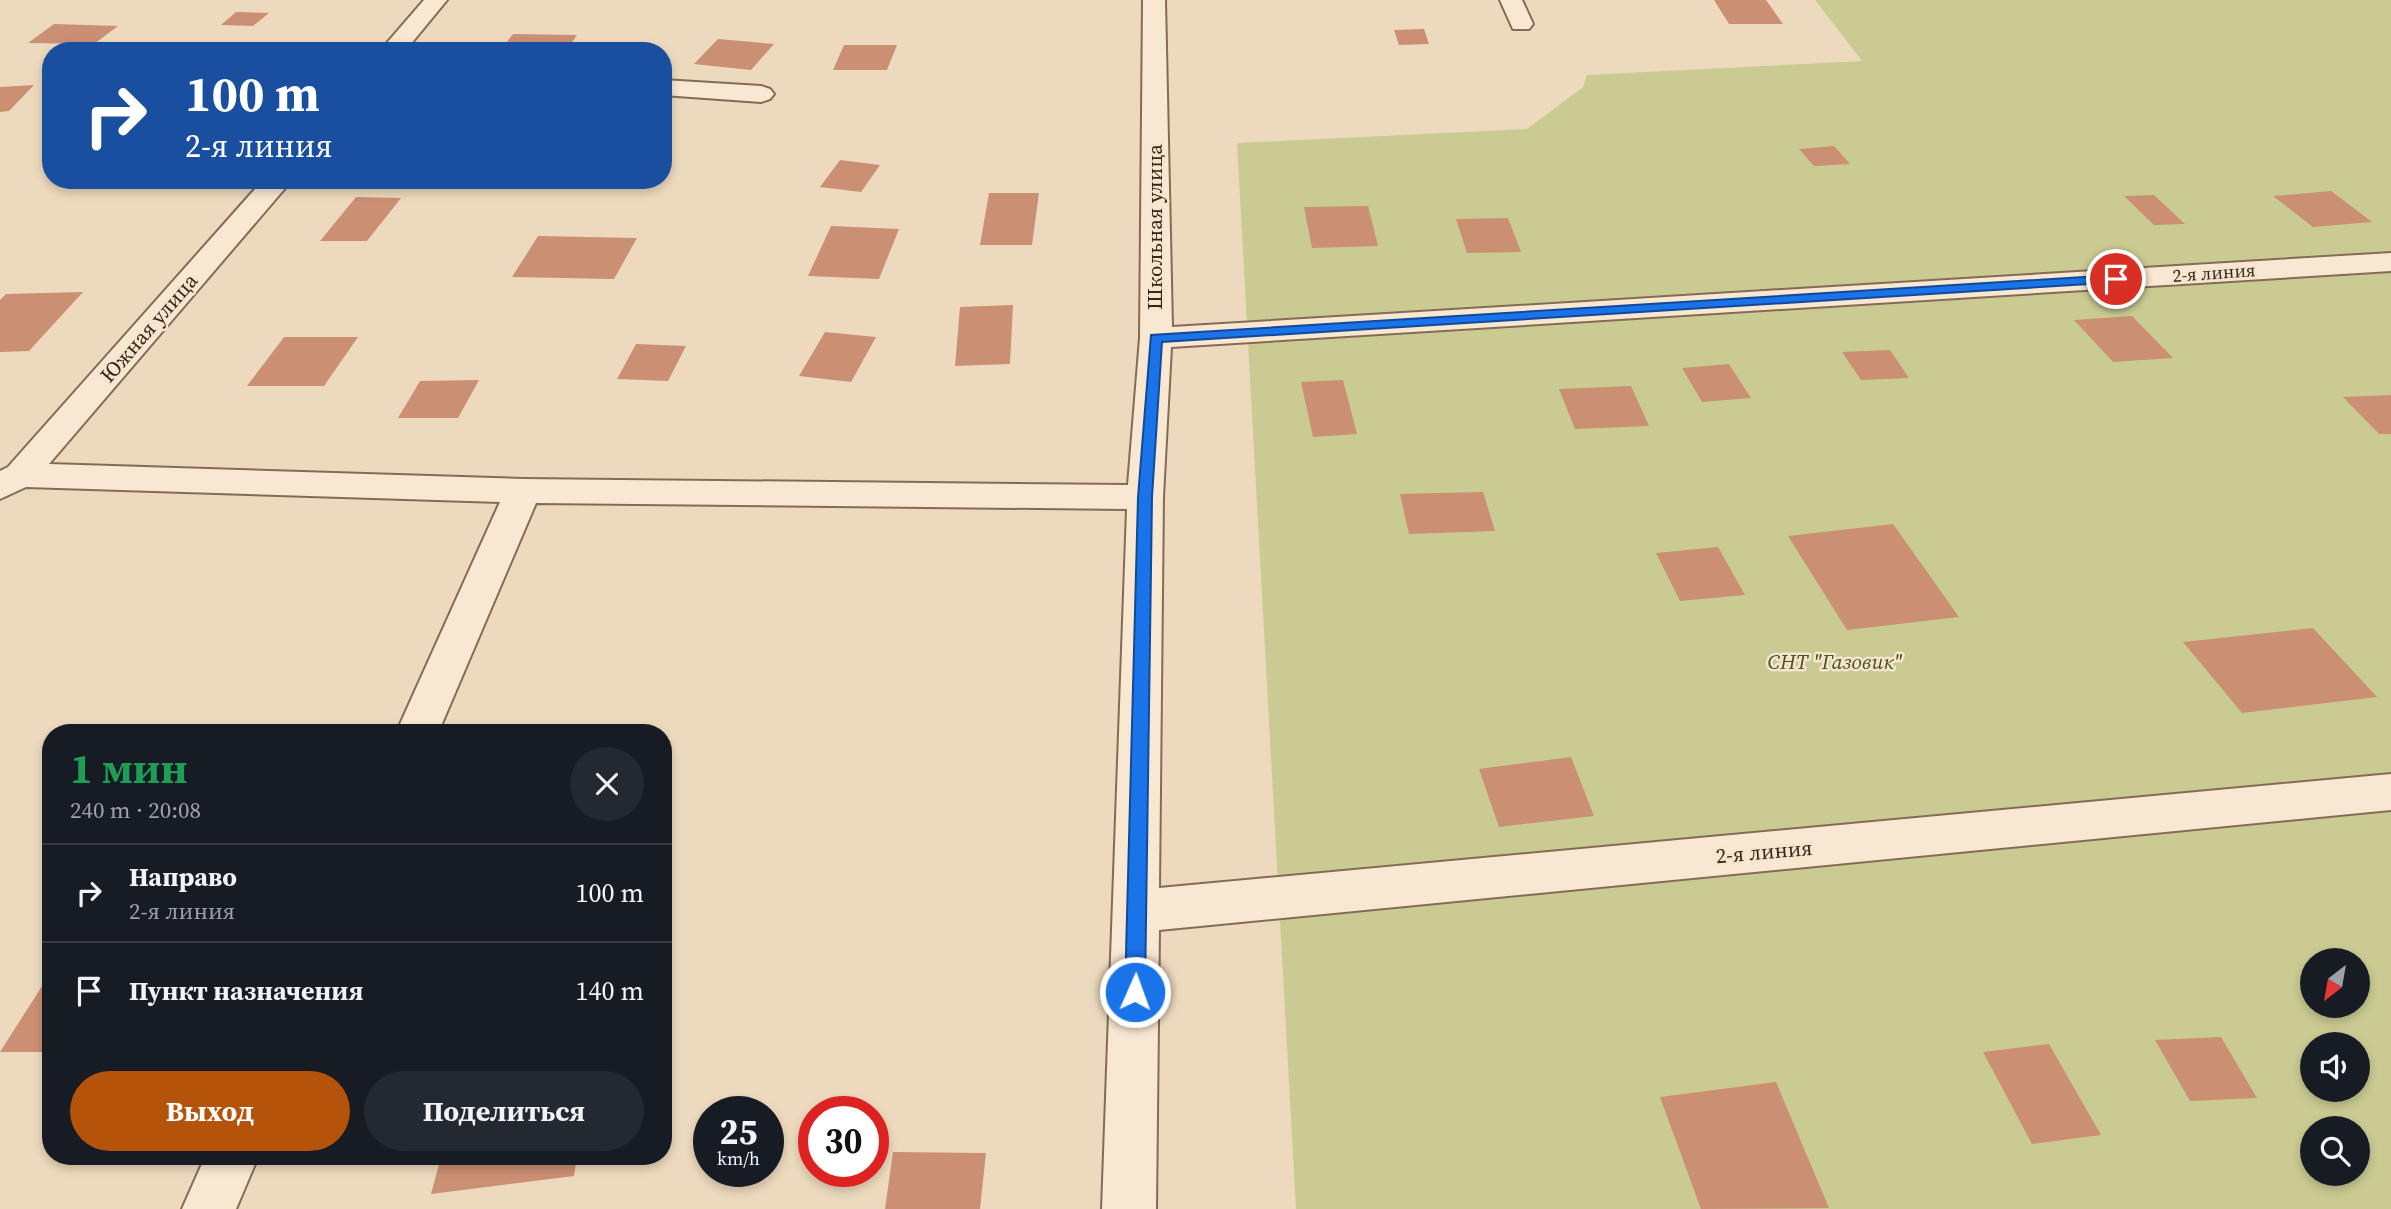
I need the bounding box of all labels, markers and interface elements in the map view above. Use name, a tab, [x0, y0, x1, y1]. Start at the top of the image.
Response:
text: 100 m	[185, 60, 320, 127]
icon: right	[70, 70, 161, 161]
text: 2-я линия	[185, 124, 333, 168]
street label: Школьная улица	[1140, 144, 1169, 310]
pin	[2086, 249, 2146, 309]
street label: 2-я линия	[2172, 257, 2256, 288]
icon: arrive	[2097, 260, 2135, 298]
street label: Южная улица	[93, 267, 204, 388]
park label: СНТ "Газовик"	[1768, 647, 1903, 676]
text: 1 мин	[70, 739, 187, 797]
button: close	[570, 747, 644, 821]
text: 240 m · 20:08	[70, 794, 201, 826]
street label: 2-я линия	[1714, 833, 1813, 870]
text: Направо	[129, 859, 237, 895]
icon: right	[70, 874, 108, 912]
text: 100 m	[576, 875, 644, 911]
text: 2-я линия	[129, 895, 235, 927]
north arrow	[2300, 948, 2370, 1018]
map controls	[2300, 948, 2370, 1186]
position arrow	[1098, 955, 1172, 1029]
icon: arrive	[70, 972, 108, 1010]
text: Пункт назначения	[129, 973, 363, 1009]
text: 140 m	[576, 973, 644, 1009]
button: sound	[2300, 1032, 2370, 1102]
button: Выход	[70, 1071, 350, 1151]
button: Поделиться	[364, 1071, 644, 1151]
speed limit sign: 30	[798, 1096, 889, 1187]
text: 25	[720, 1108, 757, 1156]
button: search	[2300, 1116, 2370, 1186]
text: km/h	[717, 1146, 760, 1171]

